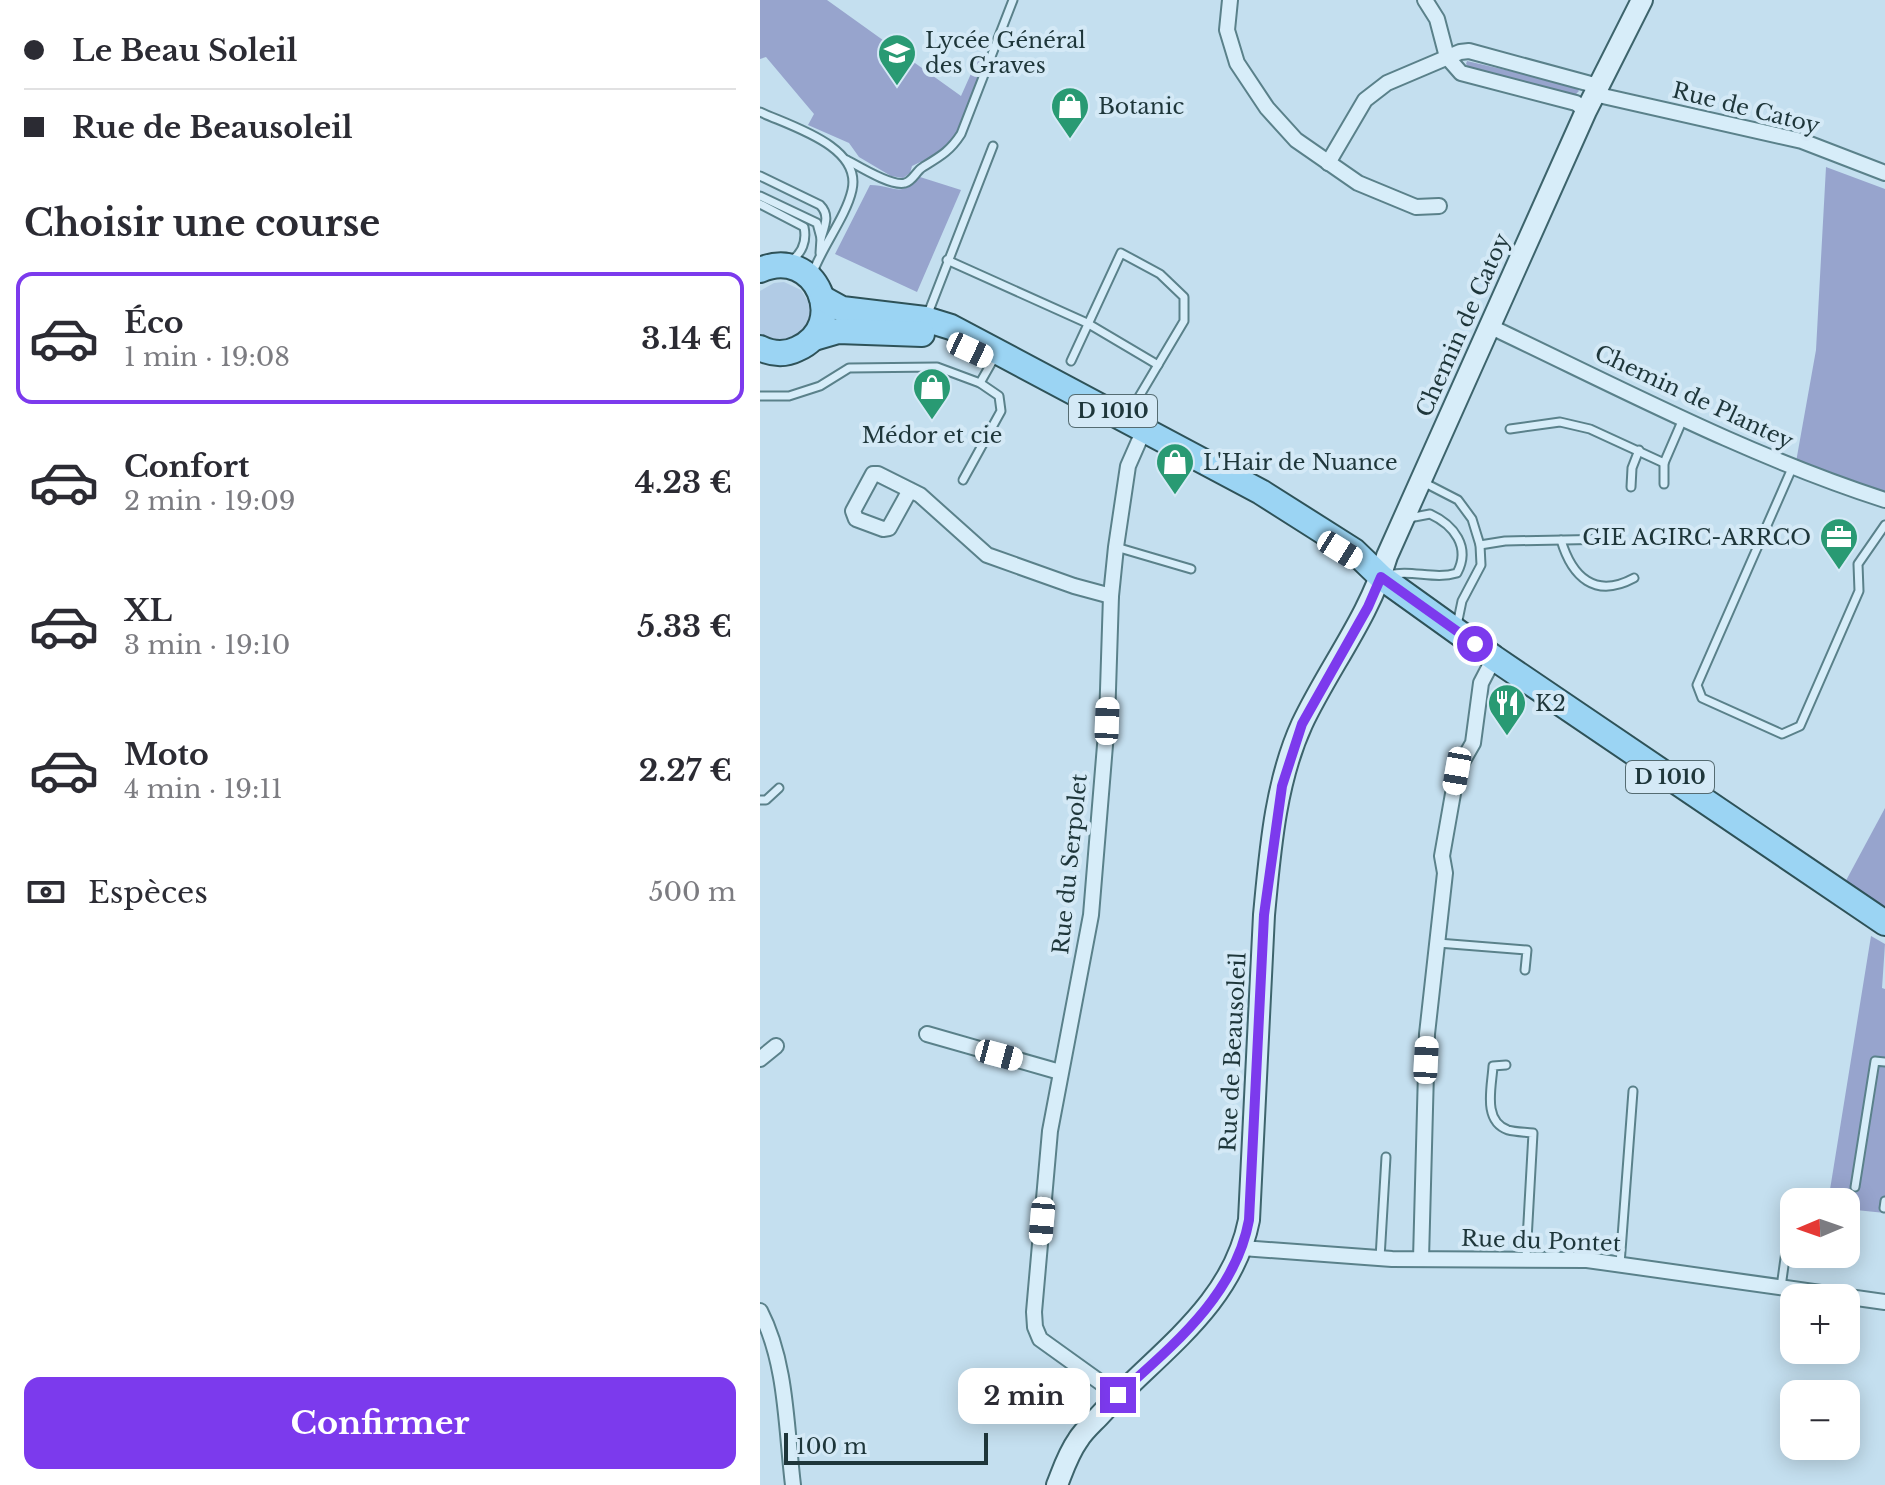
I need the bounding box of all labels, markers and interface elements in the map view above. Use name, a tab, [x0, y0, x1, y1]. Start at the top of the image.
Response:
place label: Lycée Général des Graves	[925, 27, 1086, 79]
text: Le Beau Soleil	[72, 32, 297, 69]
school or university icon: Lycée Général des Graves	[876, 32, 918, 87]
street label: Rue de Catoy	[1670, 77, 1822, 139]
shop icon: Botanic	[1049, 85, 1091, 140]
place label: Botanic	[1098, 93, 1184, 120]
text: Rue de Beausoleil	[72, 109, 353, 146]
text: Choisir une course	[24, 201, 380, 246]
street label: Chemin de Catoy	[1410, 229, 1516, 421]
icon: car	[28, 302, 100, 374]
text: Éco	[124, 304, 184, 341]
text: 3.14 €	[641, 320, 732, 357]
car	[943, 329, 997, 371]
street label: Chemin de Plantey	[1590, 339, 1798, 455]
text: 1 min · 19:08	[124, 341, 290, 373]
shop icon: Médor et cie	[911, 366, 953, 421]
road number: D 1010	[1069, 395, 1157, 427]
place label: Médor et cie	[862, 422, 1002, 449]
shop icon: L'Hair de Nuance	[1154, 441, 1196, 496]
icon: car	[28, 446, 100, 518]
text: Confort	[124, 448, 249, 485]
place label: L'Hair de Nuance	[1203, 449, 1398, 476]
text: 4.23 €	[635, 464, 732, 501]
text: 2 min · 19:09	[124, 485, 296, 517]
office icon: GIE AGIRC-ARRCO	[1818, 516, 1860, 571]
place label: GIE AGIRC-ARRCO	[1582, 524, 1811, 551]
car	[1313, 527, 1367, 573]
icon: car	[28, 590, 100, 662]
text: XL	[124, 592, 172, 629]
text: 5.33 €	[637, 608, 732, 645]
route start	[1457, 626, 1493, 662]
text: 3 min · 19:10	[124, 629, 290, 661]
restaurant icon: K2	[1486, 682, 1528, 737]
place label: K2	[1535, 690, 1566, 717]
car	[1094, 697, 1120, 745]
icon: car	[28, 734, 100, 806]
text: Moto	[124, 736, 209, 773]
car	[1441, 745, 1473, 797]
text: 2.27 €	[639, 752, 732, 789]
road number: D 1010	[1626, 761, 1714, 793]
street label: Rue du Serpolet	[1047, 772, 1093, 956]
text: 4 min · 19:11	[124, 773, 283, 805]
icon: cash	[24, 870, 68, 914]
text: Espèces	[88, 874, 208, 911]
text: 500 m	[649, 876, 736, 908]
street label: Rue de Beausoleil	[1214, 951, 1252, 1153]
car	[1413, 1035, 1439, 1085]
car	[973, 1037, 1025, 1073]
north arrow	[1780, 1188, 1860, 1268]
map controls	[1780, 1188, 1860, 1460]
car	[1028, 1196, 1056, 1246]
street label: Rue du Pontet	[1461, 1225, 1622, 1257]
button: +	[1780, 1284, 1860, 1364]
callout: 2 min	[958, 1367, 1090, 1423]
button: Confirmer	[24, 1377, 736, 1469]
route end	[1100, 1377, 1136, 1413]
text: 2 min	[984, 1380, 1064, 1412]
button: −	[1780, 1380, 1860, 1460]
scale bar	[784, 1429, 988, 1465]
text: 100 m	[796, 1433, 867, 1460]

